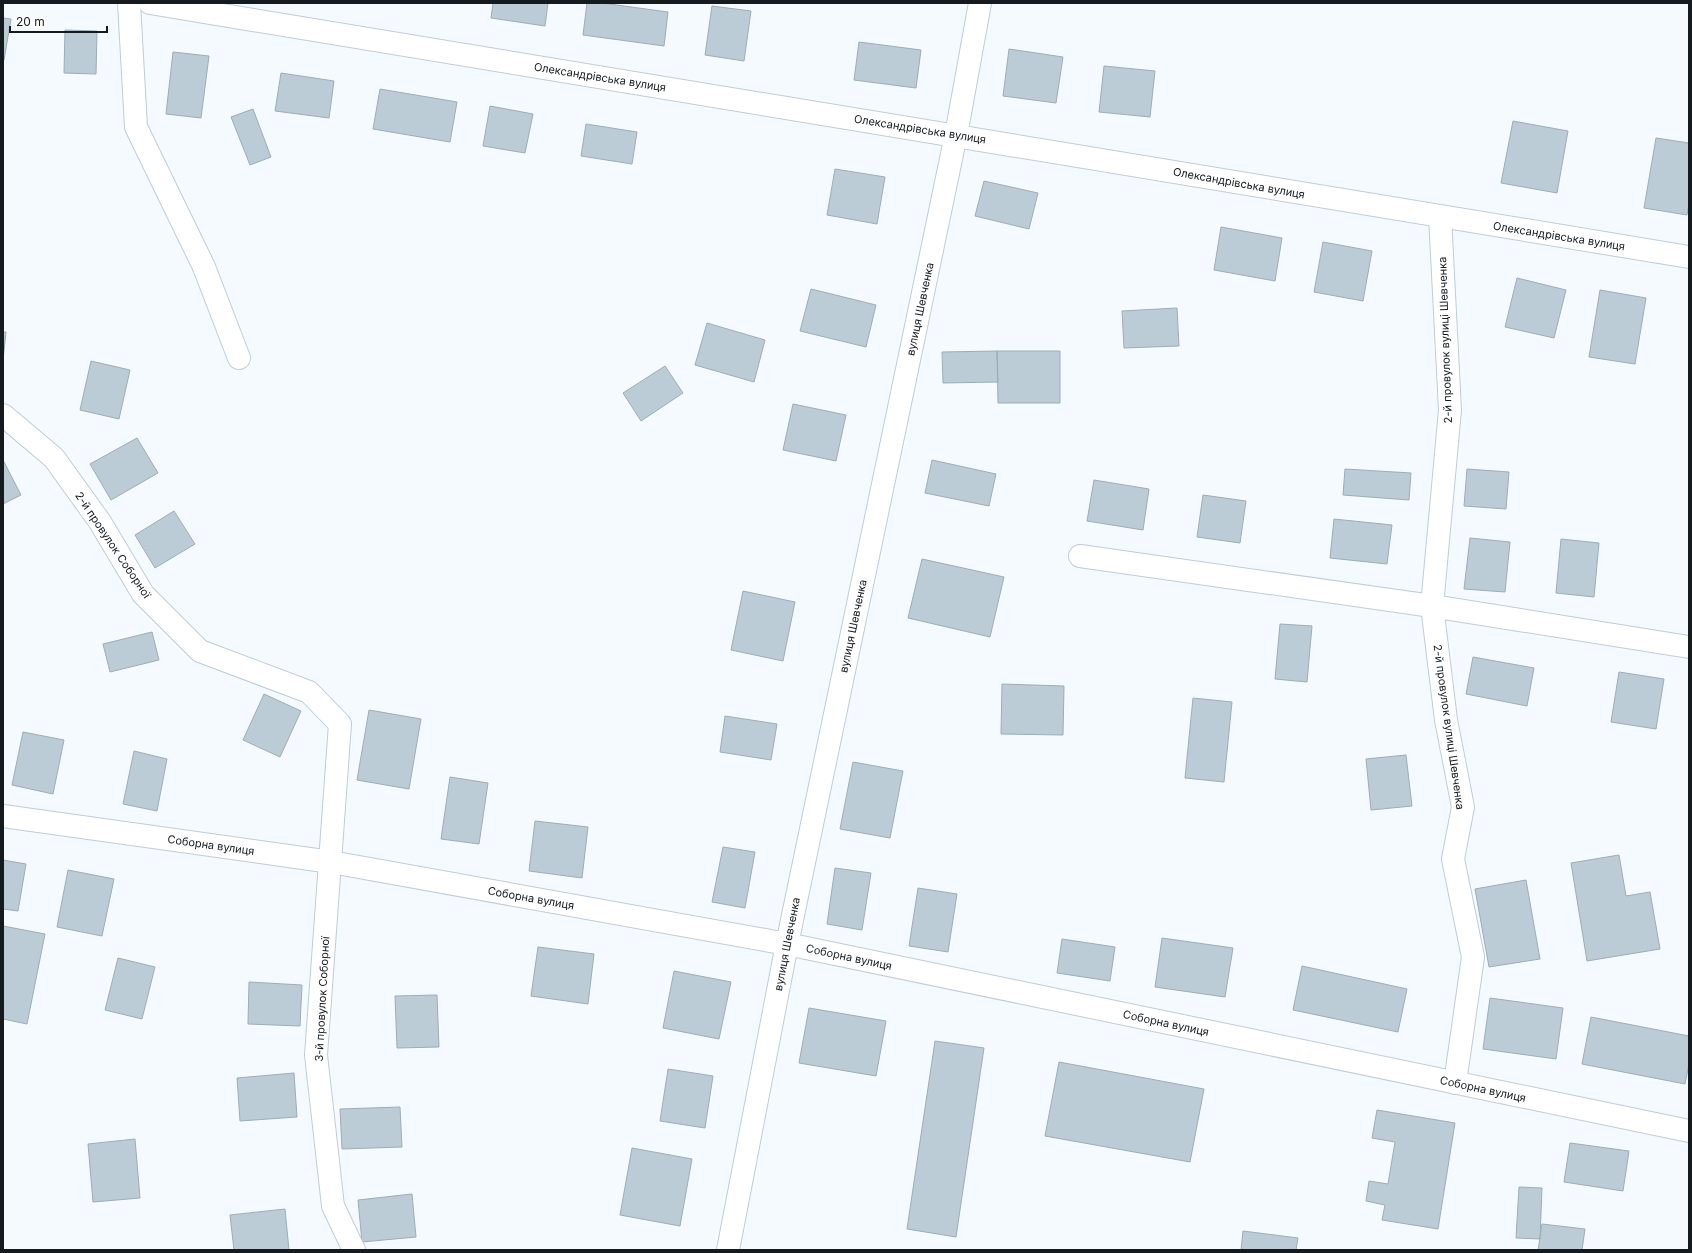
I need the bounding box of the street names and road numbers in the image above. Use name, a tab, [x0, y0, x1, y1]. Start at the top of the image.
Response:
street label: Олександрівська вулиця	[533, 60, 667, 94]
street label: Олександрівська вулиця	[853, 112, 987, 146]
street label: Олександрівська вулиця	[1172, 165, 1306, 201]
street label: Олександрівська вулиця	[1492, 219, 1626, 253]
street label: 2-й провулок вулиці Шевченка	[1435, 256, 1455, 424]
street label: вулиця Шевченка	[903, 261, 937, 357]
street label: 2-й провулок Соборної	[72, 489, 155, 602]
street label: вулиця Шевченка	[836, 578, 870, 674]
street label: 2-й провулок вулиці Шевченка	[1430, 644, 1468, 810]
street label: Соборна вулиця	[167, 832, 255, 858]
street label: Соборна вулиця	[487, 883, 575, 913]
street label: вулиця Шевченка	[771, 896, 803, 992]
street label: 3-й провулок Соборної	[312, 935, 332, 1062]
street label: Соборна вулиця	[805, 941, 893, 973]
street label: Соборна вулиця	[1122, 1007, 1210, 1039]
street label: Соборна вулиця	[1439, 1073, 1527, 1105]

